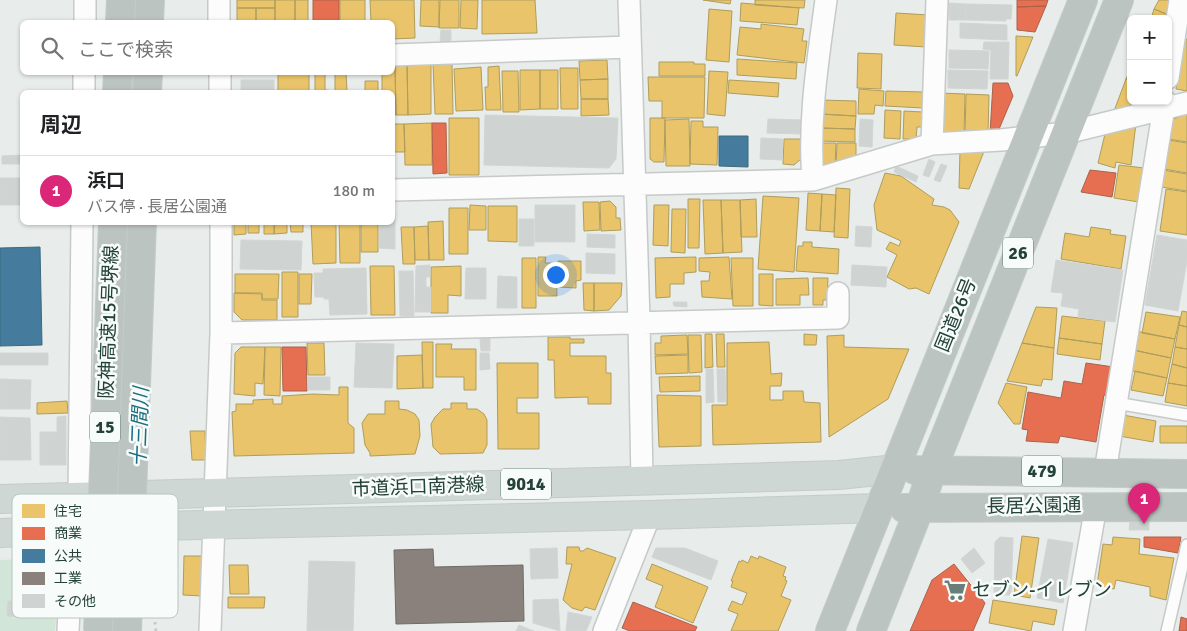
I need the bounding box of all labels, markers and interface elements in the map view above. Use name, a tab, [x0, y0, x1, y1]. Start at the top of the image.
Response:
map controls	[1127, 15, 1172, 105]
button: +	[1127, 15, 1172, 60]
search box	[20, 20, 395, 75]
icon: search	[38, 34, 66, 62]
text: ここで検索	[78, 38, 173, 62]
button: −	[1127, 60, 1172, 105]
text: 周辺	[40, 112, 82, 138]
text: 浜口	[87, 169, 125, 193]
text: 1	[52, 181, 60, 201]
text: 180 m	[333, 181, 375, 201]
text: バス停 · 長居公園通	[87, 197, 227, 217]
road number: 26	[1003, 238, 1033, 268]
street label: 阪神高速15号堺線	[94, 245, 124, 399]
your location	[543, 262, 569, 288]
street label: 国道26号	[930, 275, 982, 355]
water label: 十三間川	[126, 385, 154, 467]
road number: 15	[90, 412, 120, 442]
road number: 479	[1022, 456, 1062, 486]
road number: 9014	[501, 468, 551, 499]
street label: 市道浜口南港線	[351, 473, 485, 501]
pin: 1	[1128, 483, 1160, 524]
street label: 長居公園通	[986, 493, 1082, 519]
legend	[12, 494, 178, 618]
text: 住宅	[54, 503, 82, 520]
text: 商業	[54, 525, 82, 542]
text: 公共	[54, 548, 82, 565]
text: 工業	[54, 570, 82, 587]
supermarket icon: セブン-イレブン	[942, 577, 968, 603]
place label: セブン-イレブン	[972, 578, 1112, 602]
text: その他	[54, 593, 96, 610]

